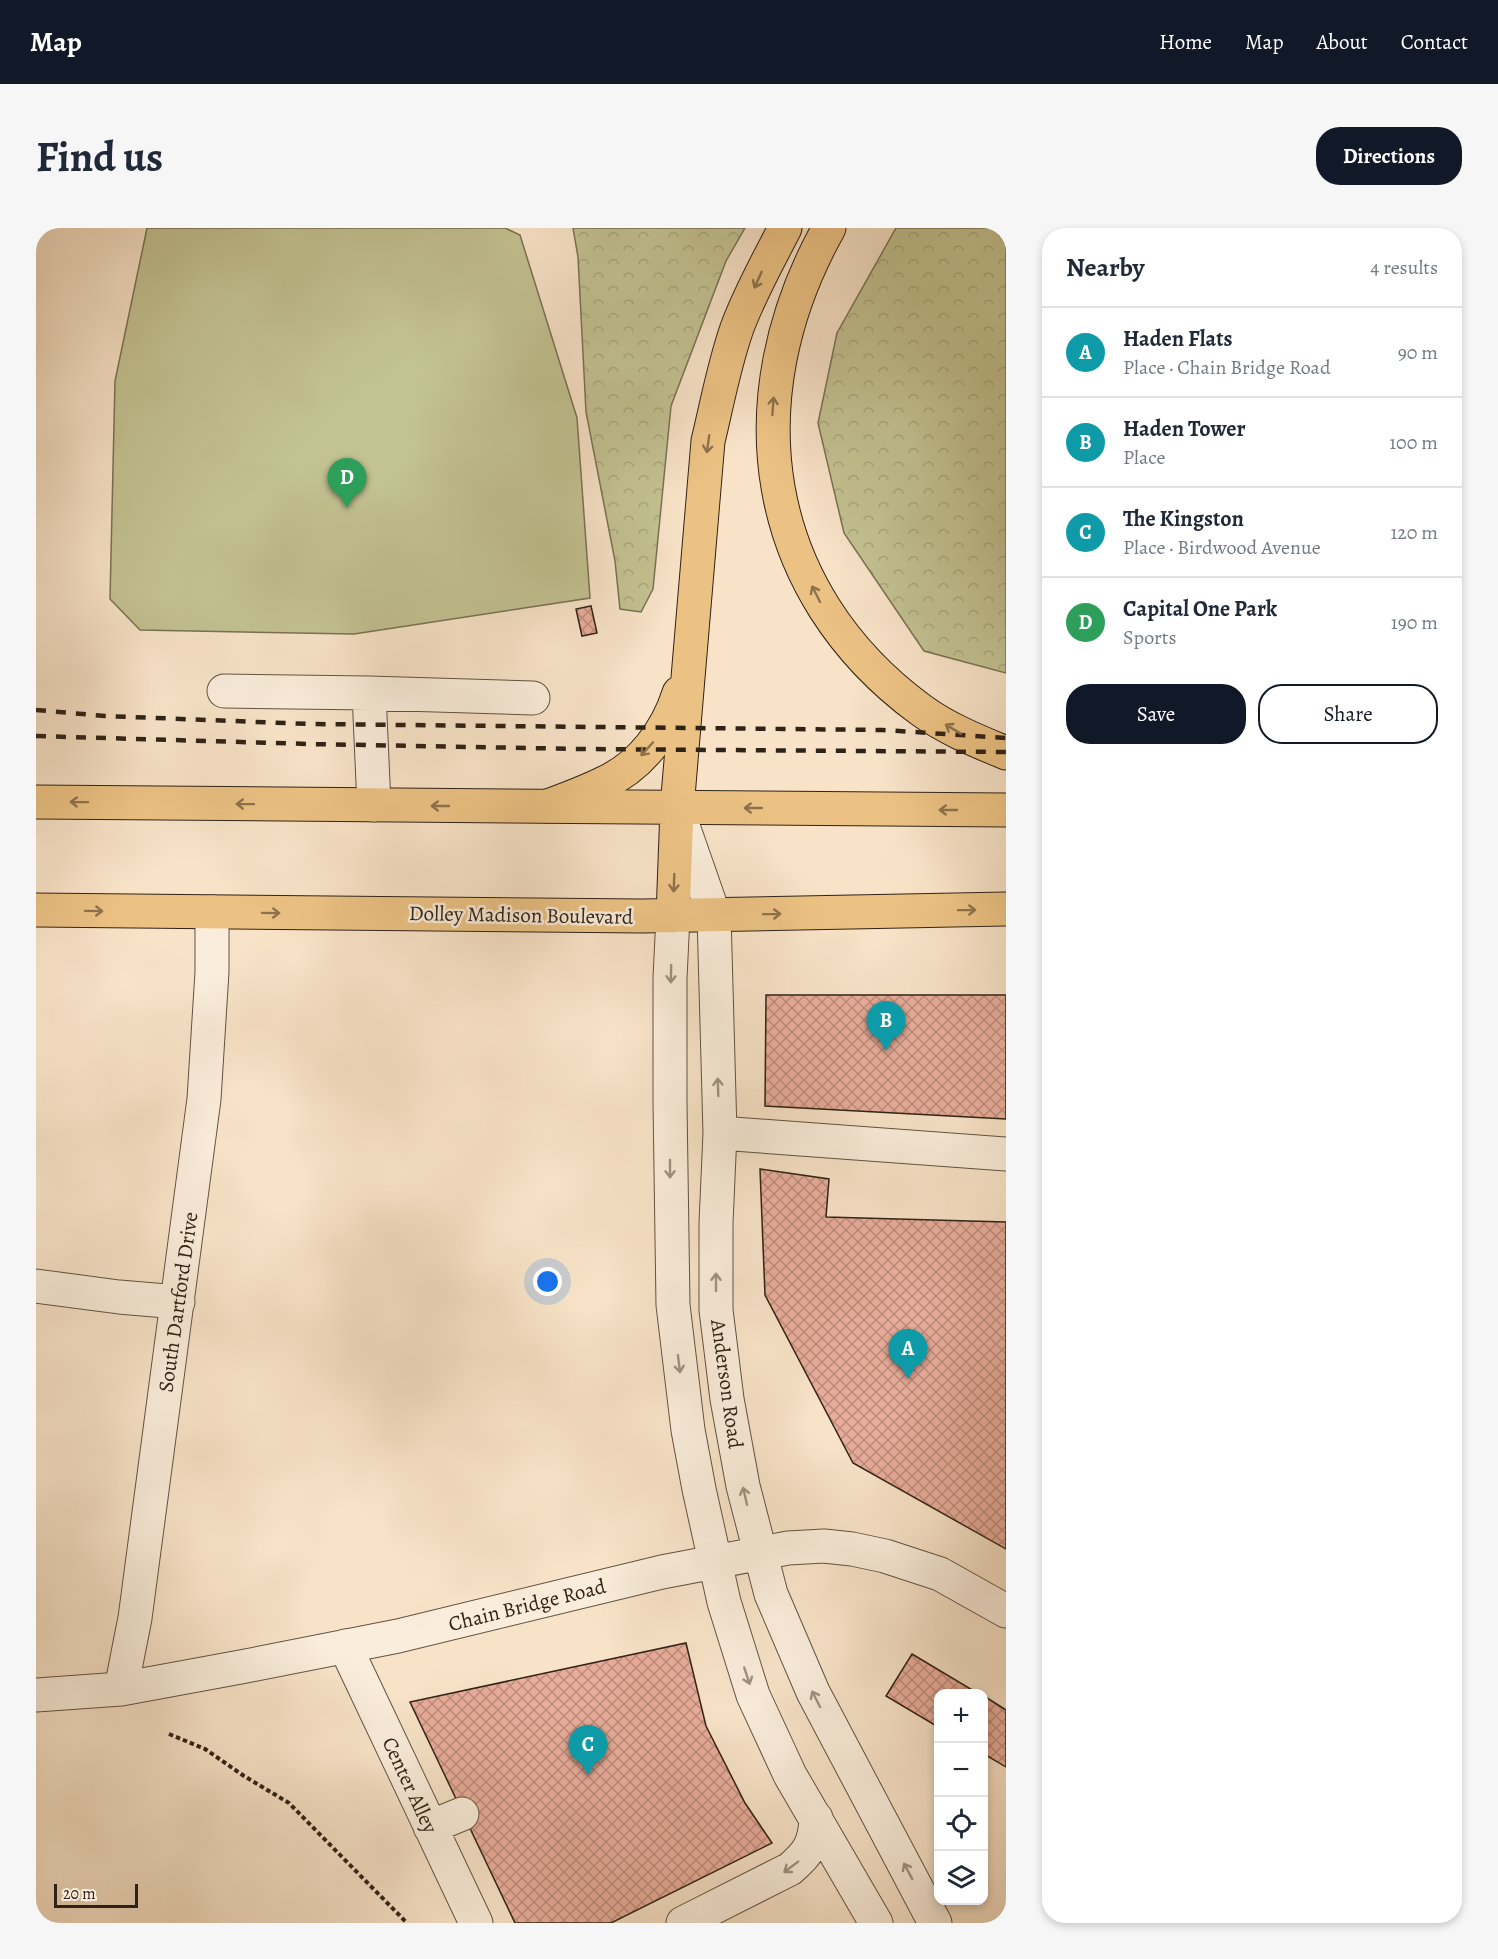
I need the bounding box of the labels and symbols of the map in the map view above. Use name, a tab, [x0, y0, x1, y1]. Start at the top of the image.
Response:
one-way arrow	[752, 270, 763, 288]
one-way arrow	[768, 397, 779, 417]
one-way arrow	[703, 434, 714, 453]
pin: D	[328, 458, 366, 508]
one-way arrow	[810, 585, 822, 603]
one-way arrow	[945, 723, 962, 735]
one-way arrow	[640, 742, 654, 757]
one-way arrow	[70, 796, 90, 808]
one-way arrow	[236, 798, 256, 810]
one-way arrow	[431, 800, 451, 812]
one-way arrow	[743, 802, 763, 814]
one-way arrow	[938, 804, 958, 816]
one-way arrow	[668, 872, 679, 892]
street label: Dolley Madison Boulevard	[409, 899, 634, 931]
one-way arrow	[957, 904, 977, 916]
one-way arrow	[84, 905, 104, 917]
one-way arrow	[260, 907, 280, 919]
one-way arrow	[762, 908, 782, 920]
one-way arrow	[665, 964, 676, 984]
pin: B	[866, 1002, 906, 1051]
one-way arrow	[713, 1078, 724, 1098]
one-way arrow	[664, 1159, 676, 1179]
street label: South Dartford Drive	[151, 1210, 205, 1394]
your location	[533, 1267, 562, 1296]
one-way arrow	[710, 1273, 722, 1293]
street label: Anderson Road	[704, 1317, 750, 1451]
pin: A	[888, 1330, 928, 1379]
one-way arrow	[674, 1353, 685, 1373]
one-way arrow	[739, 1486, 751, 1505]
street label: Chain Bridge Road	[445, 1572, 609, 1638]
one-way arrow	[742, 1666, 753, 1685]
one-way arrow	[810, 1690, 822, 1708]
pin: C	[568, 1726, 608, 1775]
street label: Center Alley	[376, 1732, 445, 1838]
one-way arrow	[783, 1861, 799, 1874]
one-way arrow	[902, 1863, 913, 1881]
scale bar	[54, 1881, 138, 1908]

